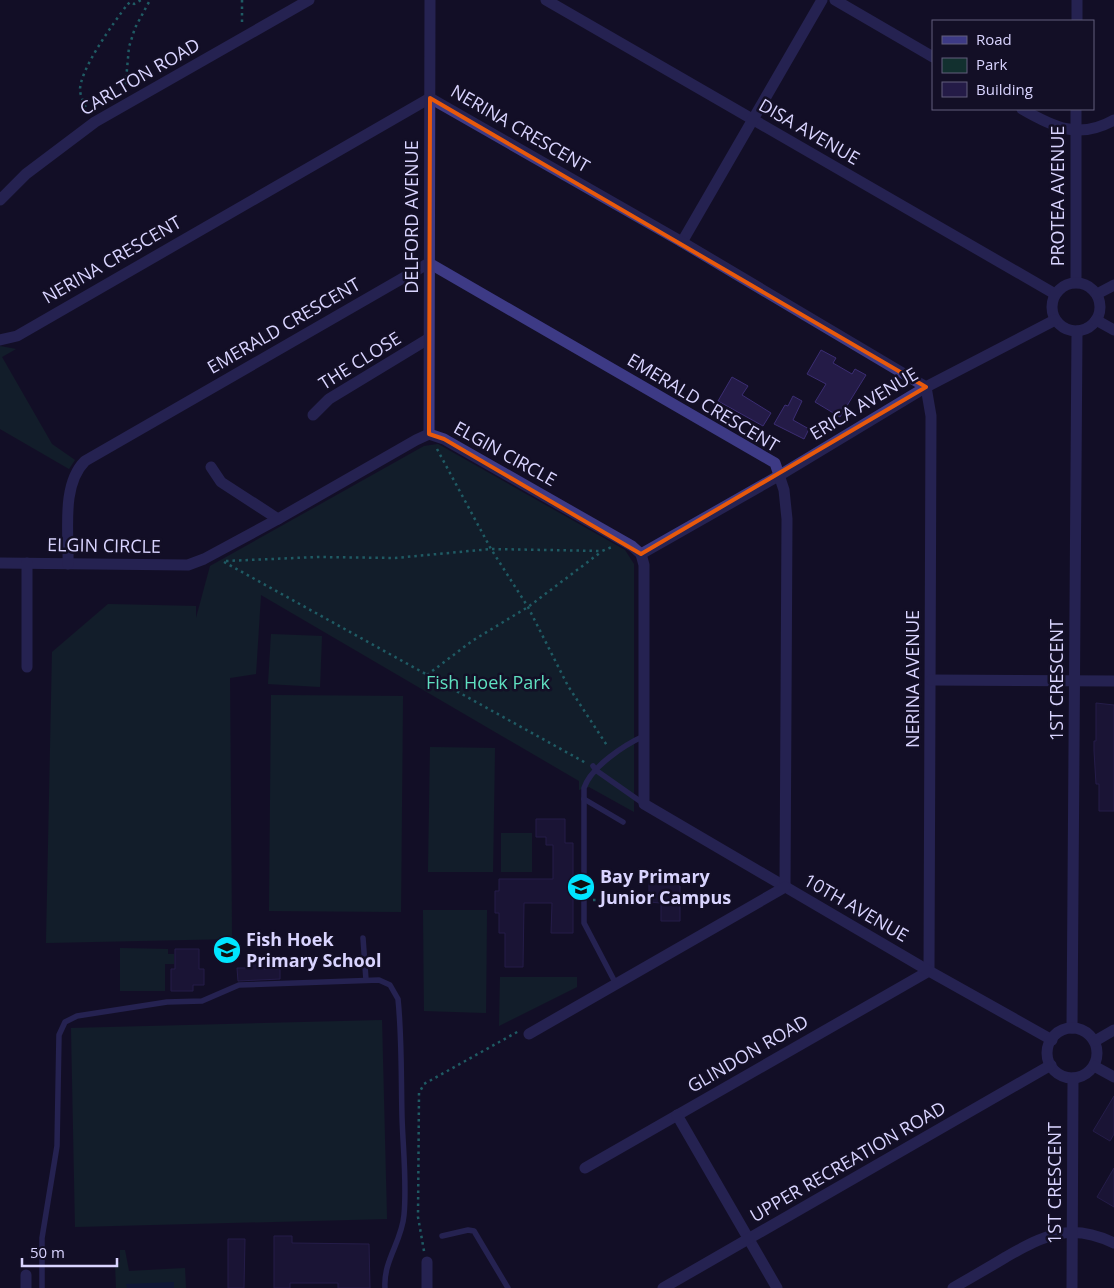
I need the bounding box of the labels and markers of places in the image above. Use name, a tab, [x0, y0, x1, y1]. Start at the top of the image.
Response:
place label: Bay Primary Junior Campus	[598, 864, 731, 909]
school or university icon: Bay Primary Junior Campus	[566, 872, 596, 902]
place label: Fish Hoek Primary School	[246, 927, 381, 972]
school or university icon: Fish Hoek Primary School	[212, 935, 242, 965]

